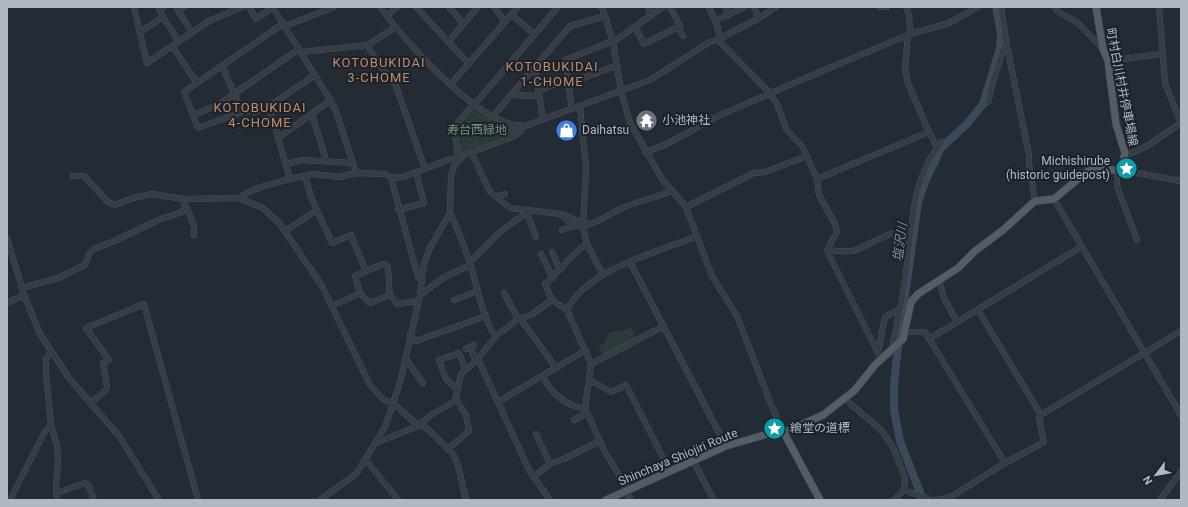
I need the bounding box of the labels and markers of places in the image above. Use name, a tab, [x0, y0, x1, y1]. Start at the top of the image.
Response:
temple icon: 小池神社	[633, 107, 659, 133]
place label: 小池神社	[662, 113, 710, 127]
shop icon: Daihatsu	[553, 117, 579, 143]
place label: Daihatsu	[582, 123, 629, 137]
place label: Michishirube (historic guidepost)	[1006, 154, 1110, 182]
place icon: Michishirube (historic guidepost)	[1113, 155, 1139, 181]
place icon: 繪堂の道標	[761, 415, 787, 441]
place label: 繪堂の道標	[790, 421, 850, 435]

